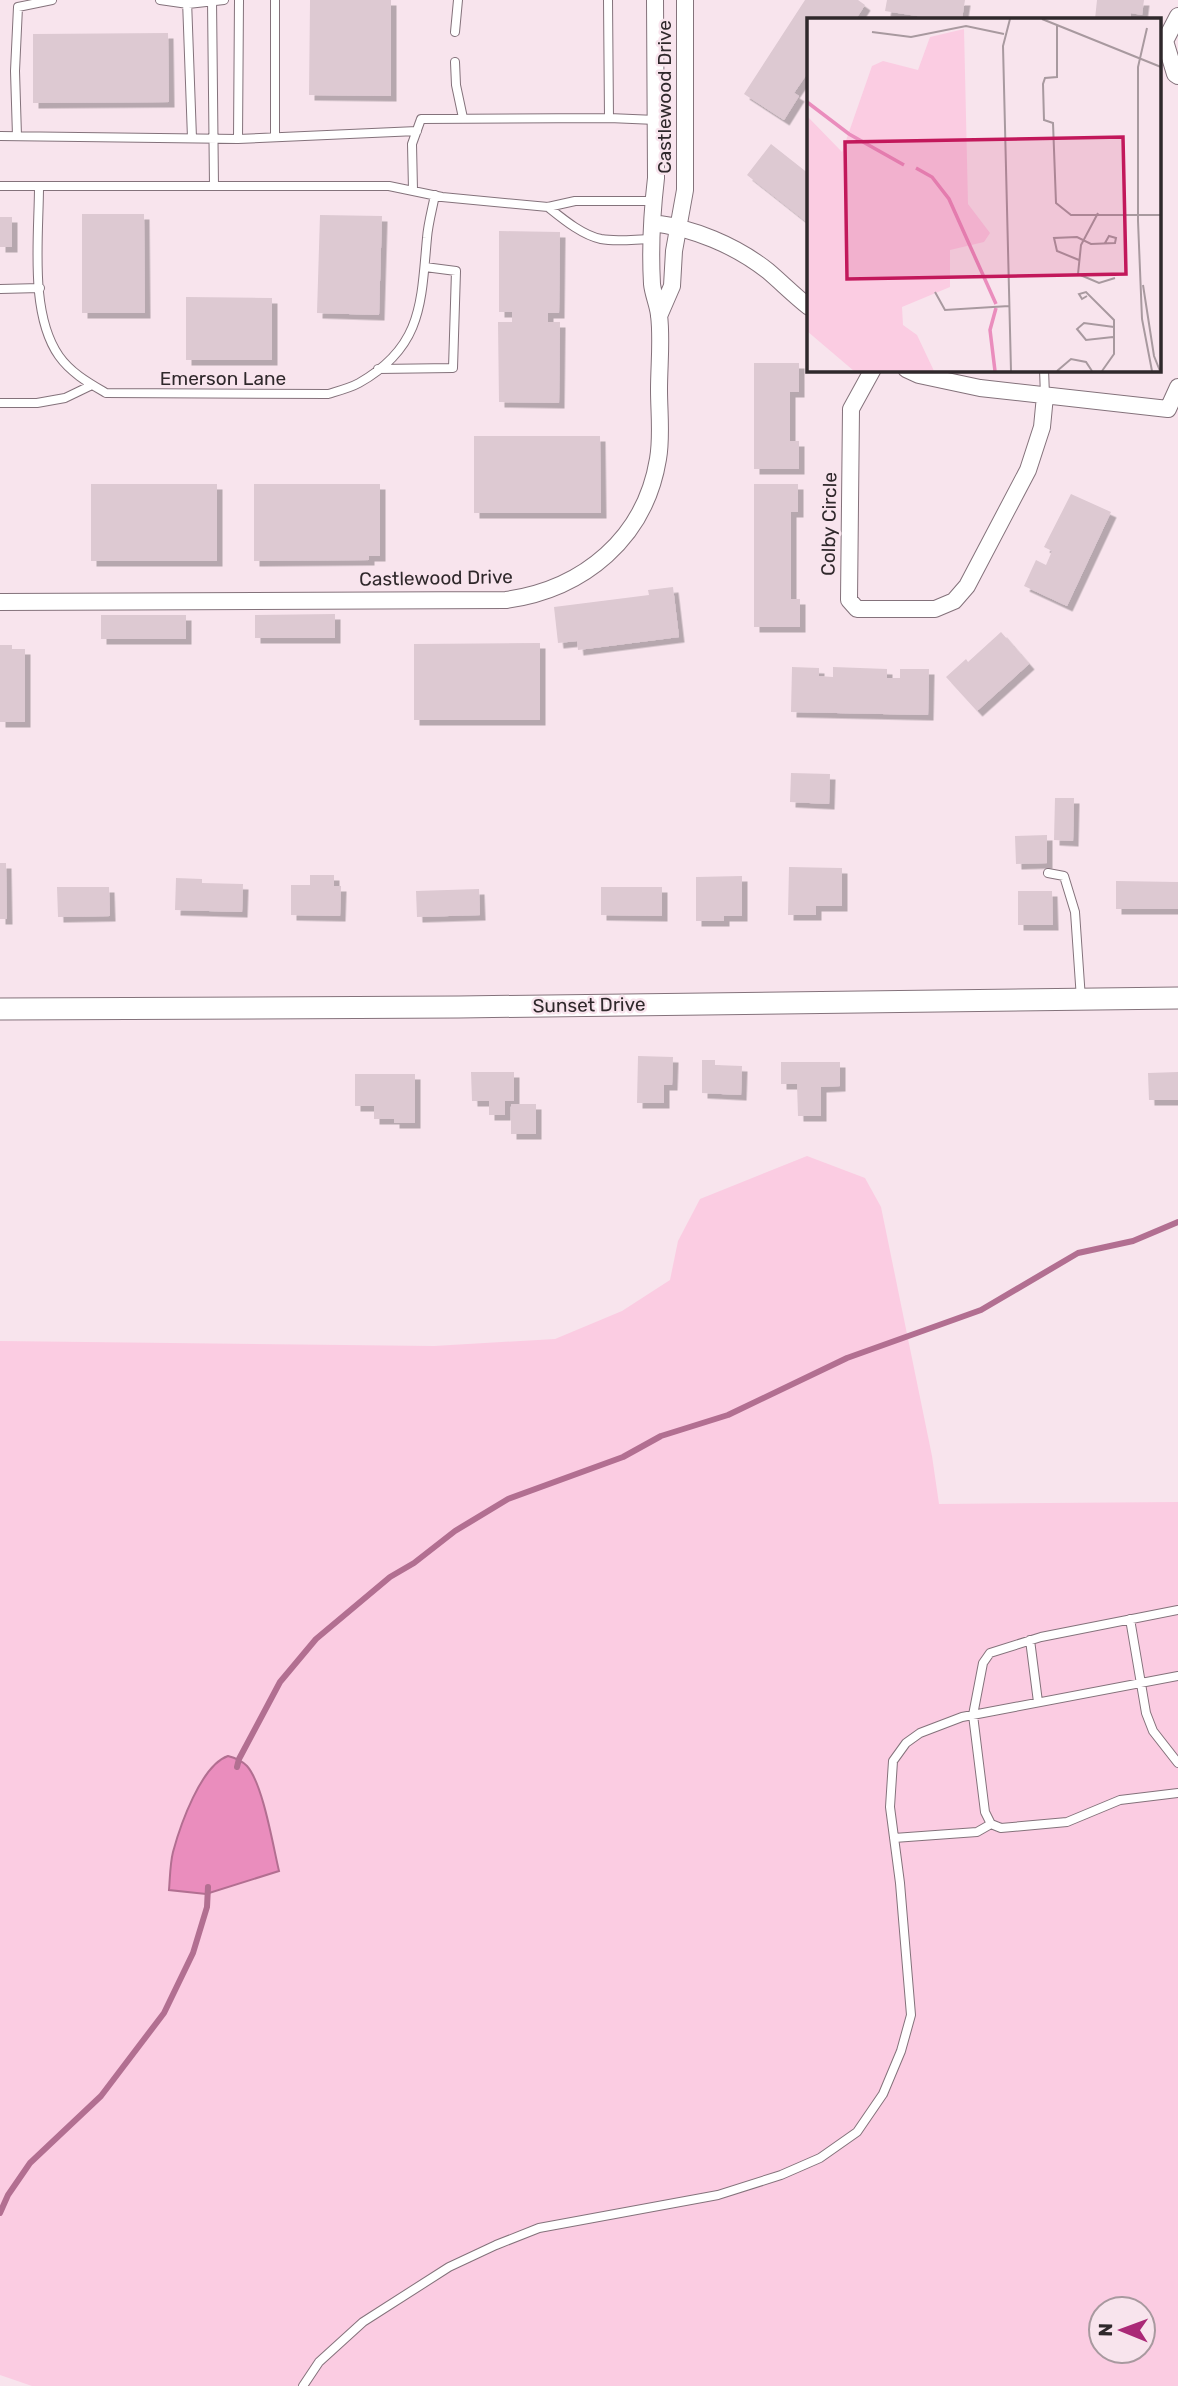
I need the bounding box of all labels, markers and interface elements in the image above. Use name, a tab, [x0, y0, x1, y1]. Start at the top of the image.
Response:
inset map	[807, 18, 1160, 371]
street label: Castlewood Drive	[653, 20, 676, 174]
street label: Emerson Lane	[160, 367, 286, 390]
street label: Colby Circle	[817, 472, 841, 576]
street label: Castlewood Drive	[359, 565, 513, 591]
street label: Sunset Drive	[532, 993, 646, 1017]
north arrow	[1087, 2295, 1157, 2365]
text: N	[1094, 2323, 1117, 2337]

